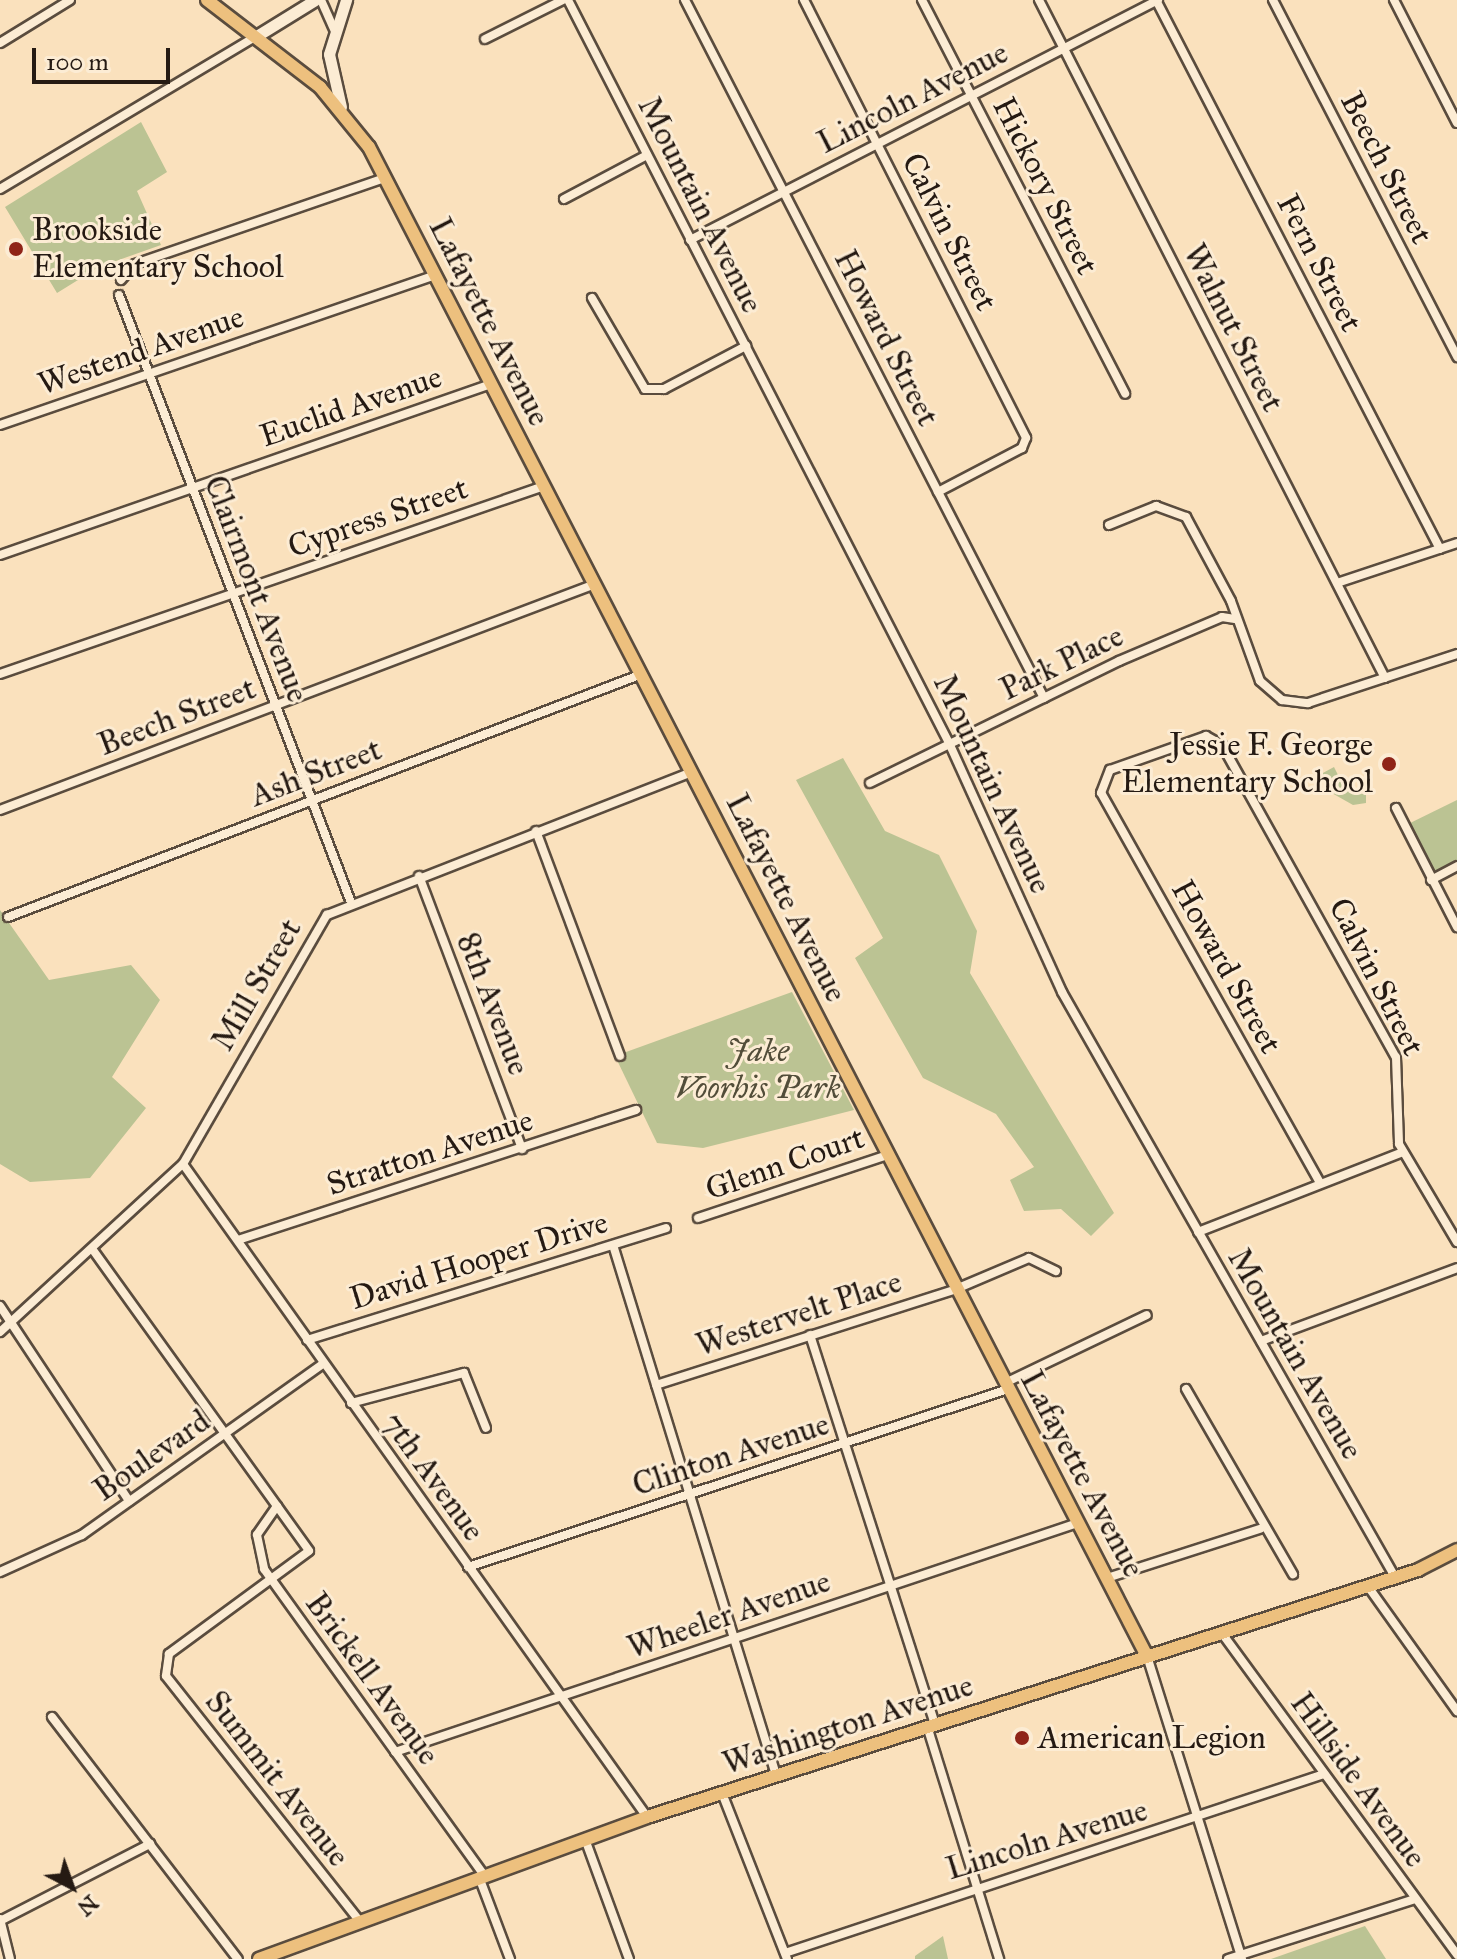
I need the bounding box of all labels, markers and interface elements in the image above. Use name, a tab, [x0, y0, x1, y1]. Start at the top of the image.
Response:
scale bar	[36, 32, 174, 82]
street label: Lincoln Avenue	[811, 34, 1015, 162]
text: 100 m	[46, 47, 109, 77]
street label: Beech Street	[1331, 86, 1441, 250]
street label: Mountain Avenue	[629, 91, 771, 319]
street label: Hickory Street	[984, 91, 1106, 281]
street label: Calvin Street	[893, 147, 1005, 317]
street label: Fern Street	[1268, 188, 1370, 338]
place label: Brookside Elementary School	[32, 212, 284, 287]
street label: Lafayette Avenue	[420, 212, 558, 432]
street label: Walnut Street	[1174, 238, 1292, 418]
marker: Brookside Elementary School	[7, 240, 25, 258]
street label: Howard Street	[825, 244, 947, 432]
street label: Westend Avenue	[33, 298, 249, 404]
street label: Euclid Avenue	[255, 358, 447, 456]
street label: Cypress Street	[283, 469, 473, 567]
street label: Clairmont Avenue	[195, 470, 317, 708]
street label: Park Place	[994, 617, 1130, 709]
street label: Mountain Avenue	[924, 668, 1060, 900]
street label: Beech Street	[93, 669, 261, 765]
place label: Jessie F. George Elementary School	[1121, 727, 1373, 802]
street label: Ash Street	[245, 730, 387, 816]
marker: Jessie F. George Elementary School	[1380, 755, 1398, 773]
street label: Lafayette Avenue	[717, 788, 855, 1008]
street label: Howard Street	[1163, 874, 1289, 1060]
street label: Calvin Street	[1320, 892, 1432, 1062]
street label: Mill Street	[204, 912, 310, 1058]
street label: 8th Avenue	[448, 928, 538, 1080]
park label: Jake Voorhis Park	[675, 1033, 841, 1108]
street label: Stratton Avenue	[322, 1102, 538, 1204]
street label: Glenn Court	[701, 1119, 869, 1209]
street label: David Hooper Drive	[345, 1203, 613, 1319]
street label: Mountain Avenue	[1219, 1242, 1371, 1466]
street label: Westervelt Place	[692, 1263, 906, 1365]
street label: Lafayette Avenue	[1012, 1364, 1152, 1584]
street label: Boulevard	[87, 1402, 217, 1510]
street label: 7th Avenue	[374, 1405, 492, 1549]
street label: Clinton Avenue	[628, 1405, 834, 1505]
street label: Wheeler Avenue	[623, 1562, 835, 1668]
street label: Brickell Avenue	[297, 1585, 447, 1773]
street label: Washington Avenue	[718, 1666, 978, 1784]
street label: Summit Avenue	[197, 1684, 357, 1874]
street label: Hillside Avenue	[1282, 1685, 1434, 1875]
place label: American Legion	[1038, 1719, 1266, 1757]
marker: American Legion	[1013, 1729, 1031, 1747]
street label: Lincoln Avenue	[942, 1791, 1152, 1889]
north arrow	[32, 1847, 112, 1927]
text: N	[72, 1889, 104, 1922]

